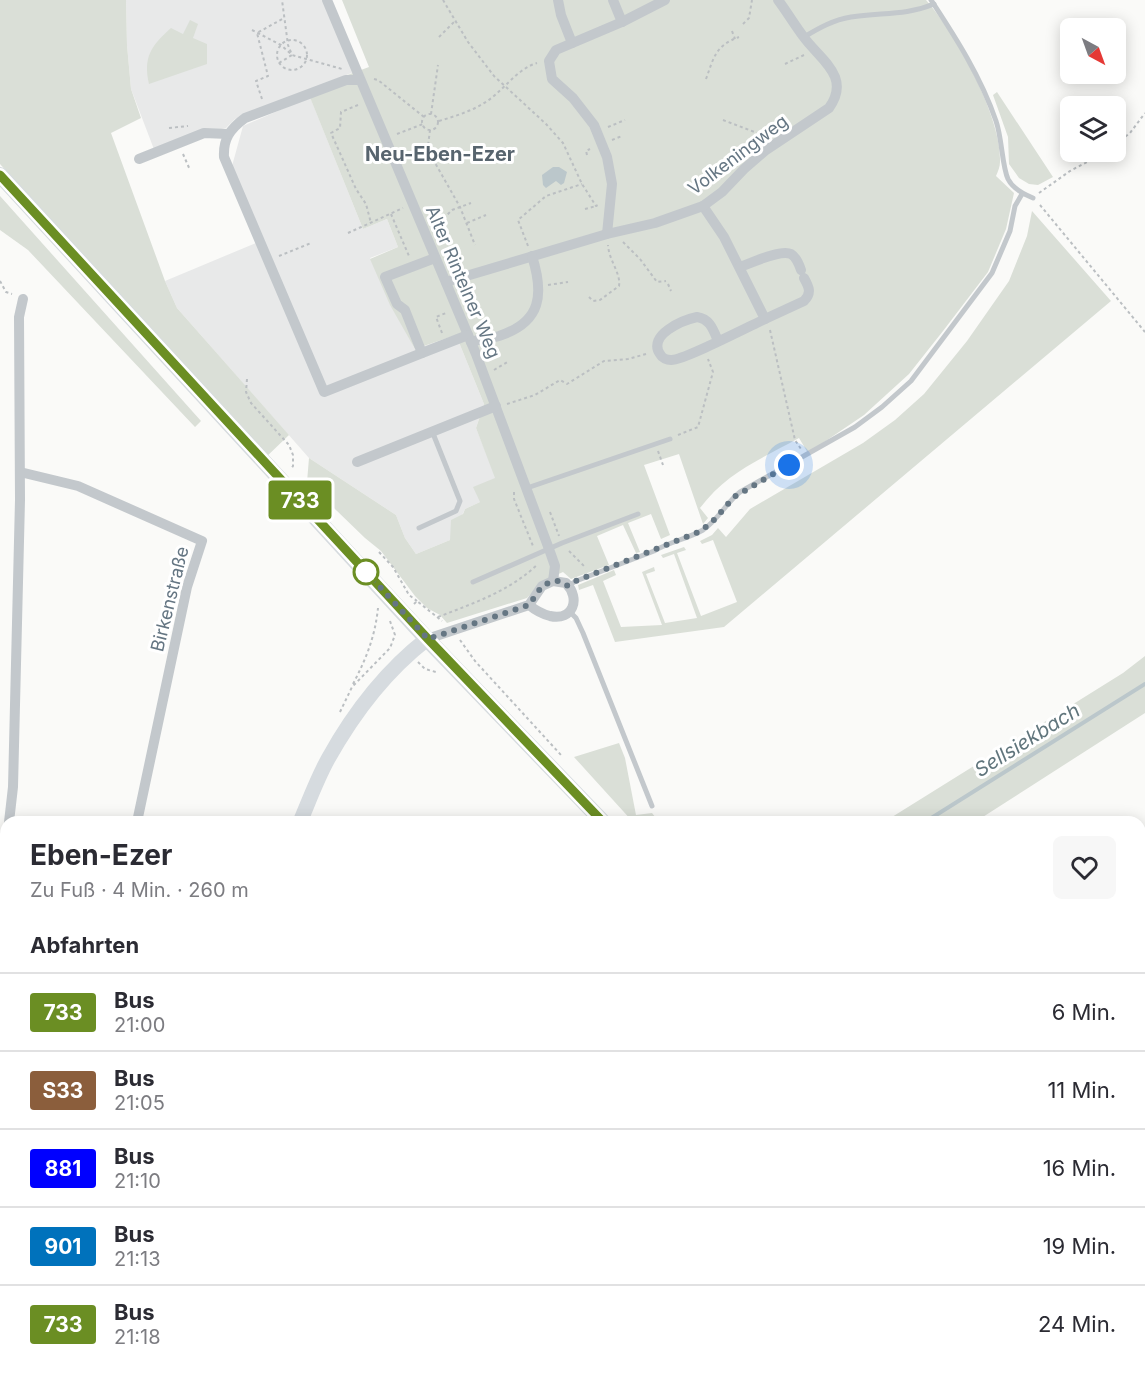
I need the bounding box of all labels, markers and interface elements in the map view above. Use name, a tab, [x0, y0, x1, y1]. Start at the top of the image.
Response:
north arrow	[1060, 18, 1126, 84]
map controls	[1060, 18, 1126, 162]
button: layers	[1060, 96, 1126, 162]
street label: Volkeningweg	[684, 110, 792, 199]
district label: Neu-Eben-Ezer	[365, 142, 515, 166]
street label: Alter Rintelner Weg	[422, 202, 505, 361]
your location	[774, 450, 804, 480]
line badge: 733	[266, 480, 334, 520]
text: 733	[281, 488, 319, 513]
street label: Birkenstraße	[146, 544, 193, 654]
unlabelled marker	[353, 559, 379, 585]
water label: Sellsiekbach	[970, 698, 1084, 782]
button: heart	[1053, 836, 1116, 899]
text: Eben-Ezer	[30, 838, 172, 872]
text: Zu Fuß · 4 Min. · 260 m	[30, 878, 249, 902]
text: Abfahrten	[30, 932, 139, 958]
text: Bus	[114, 987, 155, 1013]
text: 6 Min.	[1052, 999, 1116, 1025]
text: 733	[44, 1000, 82, 1025]
text: 21:00	[114, 1013, 165, 1037]
text: Bus	[114, 1065, 155, 1091]
text: 11 Min.	[1047, 1077, 1116, 1103]
text: S33	[43, 1078, 83, 1103]
text: 21:05	[114, 1091, 165, 1115]
text: Bus	[114, 1143, 155, 1169]
text: 16 Min.	[1043, 1155, 1116, 1181]
text: 881	[45, 1156, 81, 1181]
text: 21:10	[114, 1169, 161, 1193]
text: Bus	[114, 1221, 155, 1247]
text: 19 Min.	[1043, 1233, 1116, 1259]
text: 901	[45, 1234, 81, 1259]
text: 21:13	[114, 1247, 161, 1271]
text: Bus	[114, 1299, 155, 1325]
text: 24 Min.	[1038, 1311, 1116, 1337]
text: 733	[44, 1312, 82, 1337]
text: 21:18	[114, 1325, 161, 1349]

